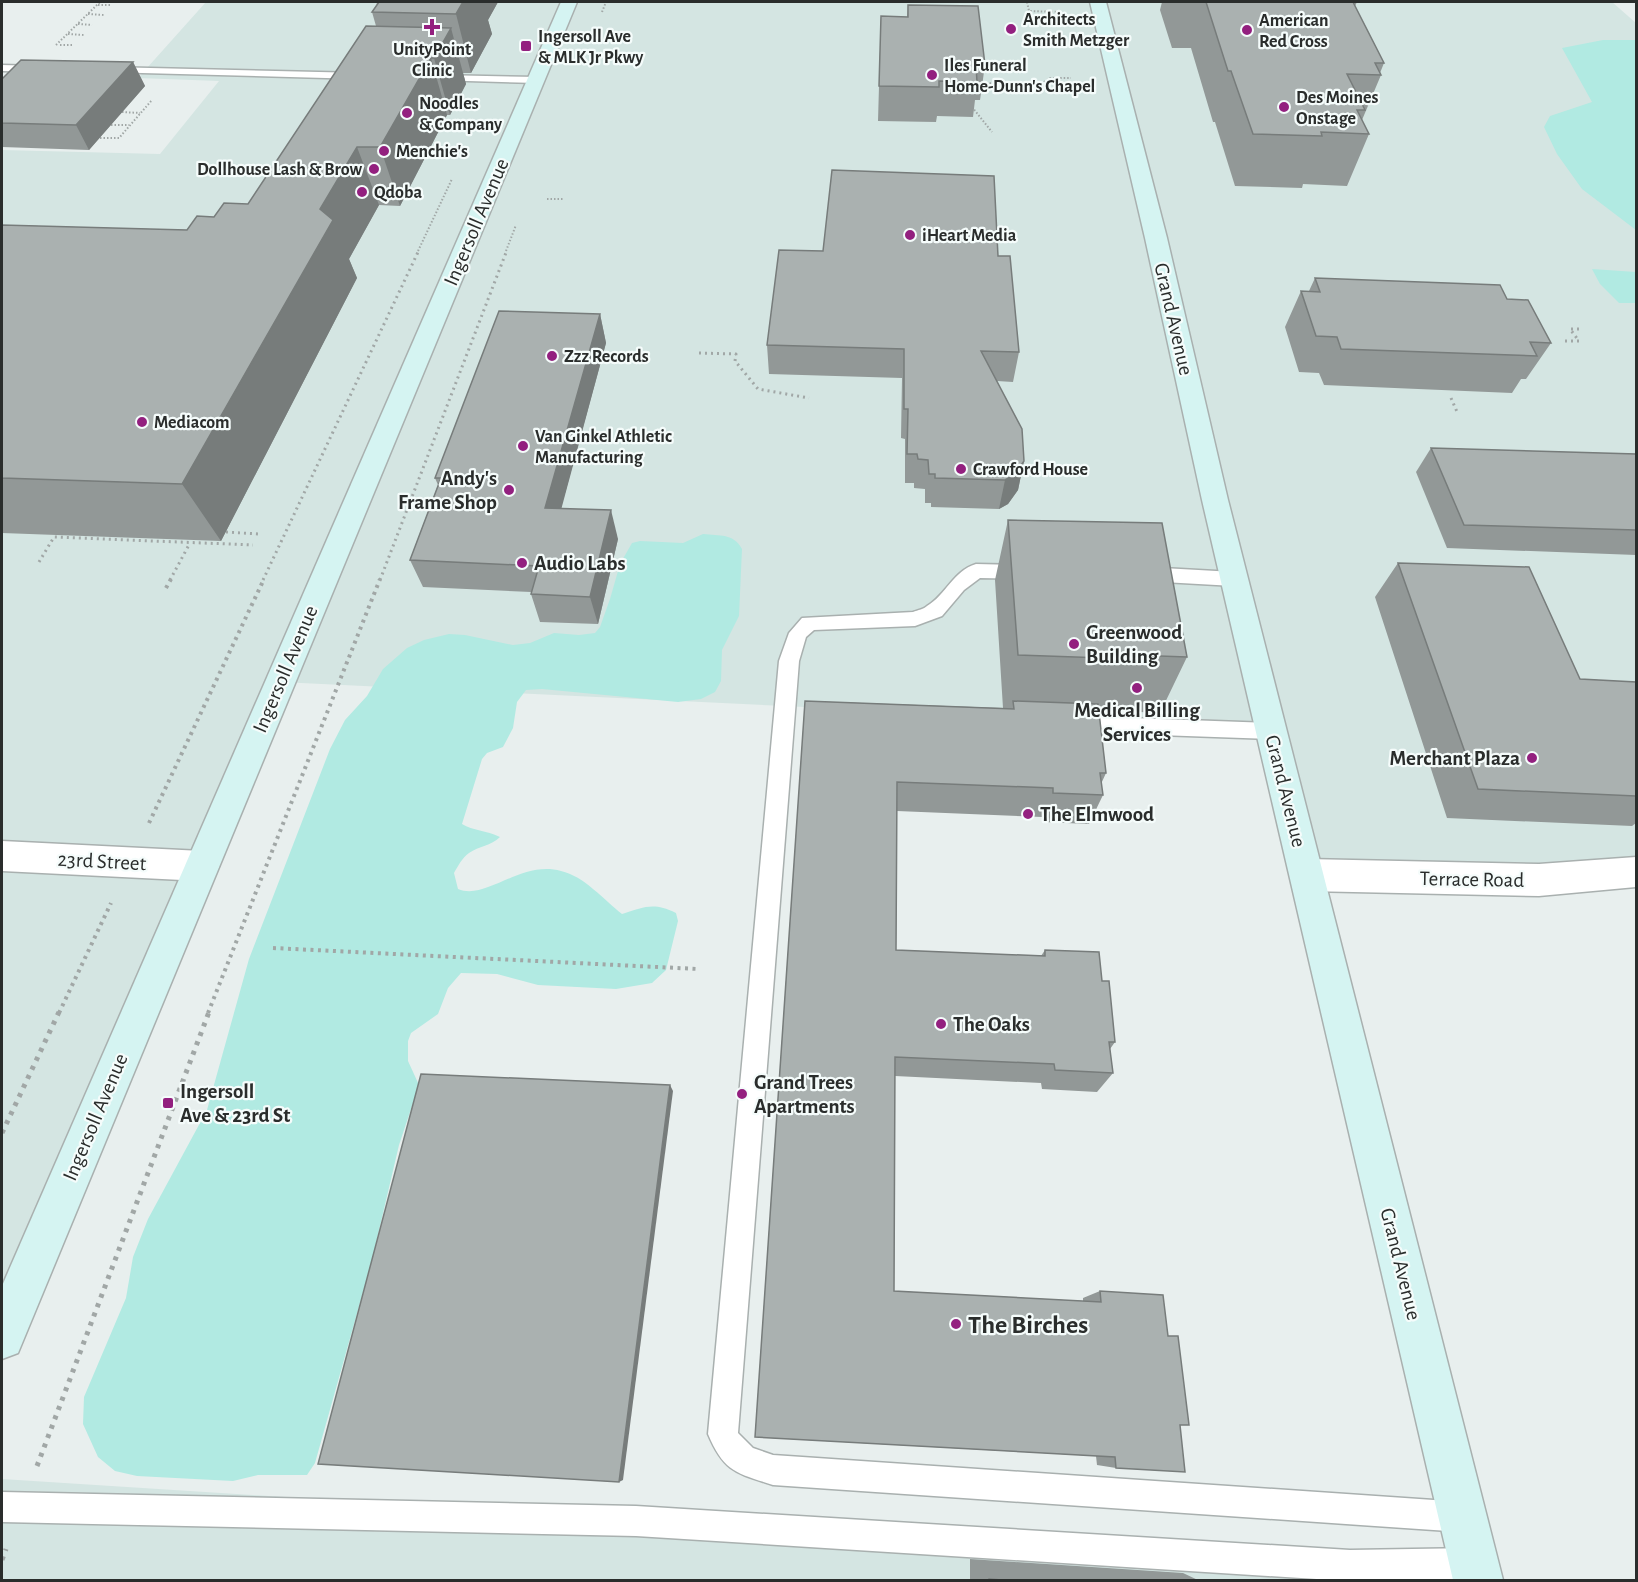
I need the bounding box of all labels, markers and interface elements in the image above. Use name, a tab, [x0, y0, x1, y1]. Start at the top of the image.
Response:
place label: Architects Smith Metzger	[1023, 11, 1130, 50]
place label: American Red Cross	[1259, 12, 1329, 51]
marker: UnityPoint Clinic	[423, 18, 441, 36]
marker: Architects Smith Metzger	[1004, 22, 1018, 36]
marker: American Red Cross	[1240, 23, 1254, 37]
place label: Ingersoll Ave & MLK Jr Pkwy	[538, 28, 644, 67]
marker: Ingersoll Ave & MLK Jr Pkwy	[519, 39, 533, 53]
place label: UnityPoint Clinic	[393, 41, 471, 80]
place label: Iles Funeral Home-Dunn's Chapel	[944, 57, 1095, 96]
marker: Iles Funeral Home-Dunn's Chapel	[925, 68, 939, 82]
place label: Des Moines Onstage	[1296, 89, 1379, 128]
place label: Noodles & Company	[419, 95, 503, 134]
marker: Des Moines Onstage	[1277, 100, 1291, 114]
marker: Noodles & Company	[400, 106, 414, 120]
place label: Menchie's	[396, 143, 468, 161]
marker: Menchie's	[377, 144, 391, 158]
street label: Ingersoll Avenue	[440, 155, 513, 289]
place label: Dollhouse Lash & Brow	[197, 161, 362, 179]
marker: Dollhouse Lash & Brow	[367, 162, 381, 176]
place label: Qdoba	[374, 184, 422, 202]
marker: Qdoba	[355, 185, 369, 199]
place label: iHeart Media	[922, 227, 1017, 245]
marker: iHeart Media	[903, 228, 917, 242]
street label: Grand Avenue	[1150, 261, 1197, 377]
place label: Zzz Records	[564, 348, 649, 366]
marker: Zzz Records	[545, 349, 559, 363]
place label: Mediacom	[154, 414, 230, 432]
marker: Mediacom	[135, 415, 149, 429]
place label: Van Ginkel Athletic Manufacturing	[535, 428, 672, 467]
marker: Van Ginkel Athletic Manufacturing	[516, 439, 530, 453]
place label: Crawford House	[973, 461, 1088, 479]
marker: Crawford House	[954, 462, 968, 476]
place label: Andy's Frame Shop	[398, 468, 497, 513]
marker: Andy's Frame Shop	[502, 483, 516, 497]
place label: Audio Labs	[534, 553, 625, 574]
marker: Audio Labs	[515, 556, 529, 570]
street label: Ingersoll Avenue	[249, 602, 322, 736]
place label: Greenwood Building	[1086, 622, 1182, 667]
marker: Greenwood Building	[1067, 637, 1081, 651]
marker: Medical Billing Services	[1130, 681, 1144, 695]
place label: Medical Billing Services	[1074, 700, 1200, 745]
street label: Grand Avenue	[1261, 733, 1310, 849]
place label: Merchant Plaza	[1390, 748, 1520, 769]
marker: Merchant Plaza	[1525, 751, 1539, 765]
place label: The Elmwood	[1040, 804, 1154, 825]
marker: The Elmwood	[1021, 807, 1035, 821]
street label: 23rd Street	[57, 849, 147, 874]
street label: Terrace Road	[1420, 868, 1525, 891]
place label: The Oaks	[953, 1014, 1030, 1035]
marker: The Oaks	[934, 1017, 948, 1031]
street label: Ingersoll Avenue	[59, 1050, 132, 1184]
place label: Grand Trees Apartments	[754, 1072, 855, 1117]
place label: Ingersoll Ave & 23rd St	[180, 1081, 290, 1126]
marker: Grand Trees Apartments	[735, 1087, 749, 1101]
marker: Ingersoll Ave & 23rd St	[161, 1096, 175, 1110]
street label: Grand Avenue	[1376, 1206, 1425, 1322]
place label: The Birches	[968, 1312, 1088, 1338]
marker: The Birches	[949, 1317, 963, 1331]

